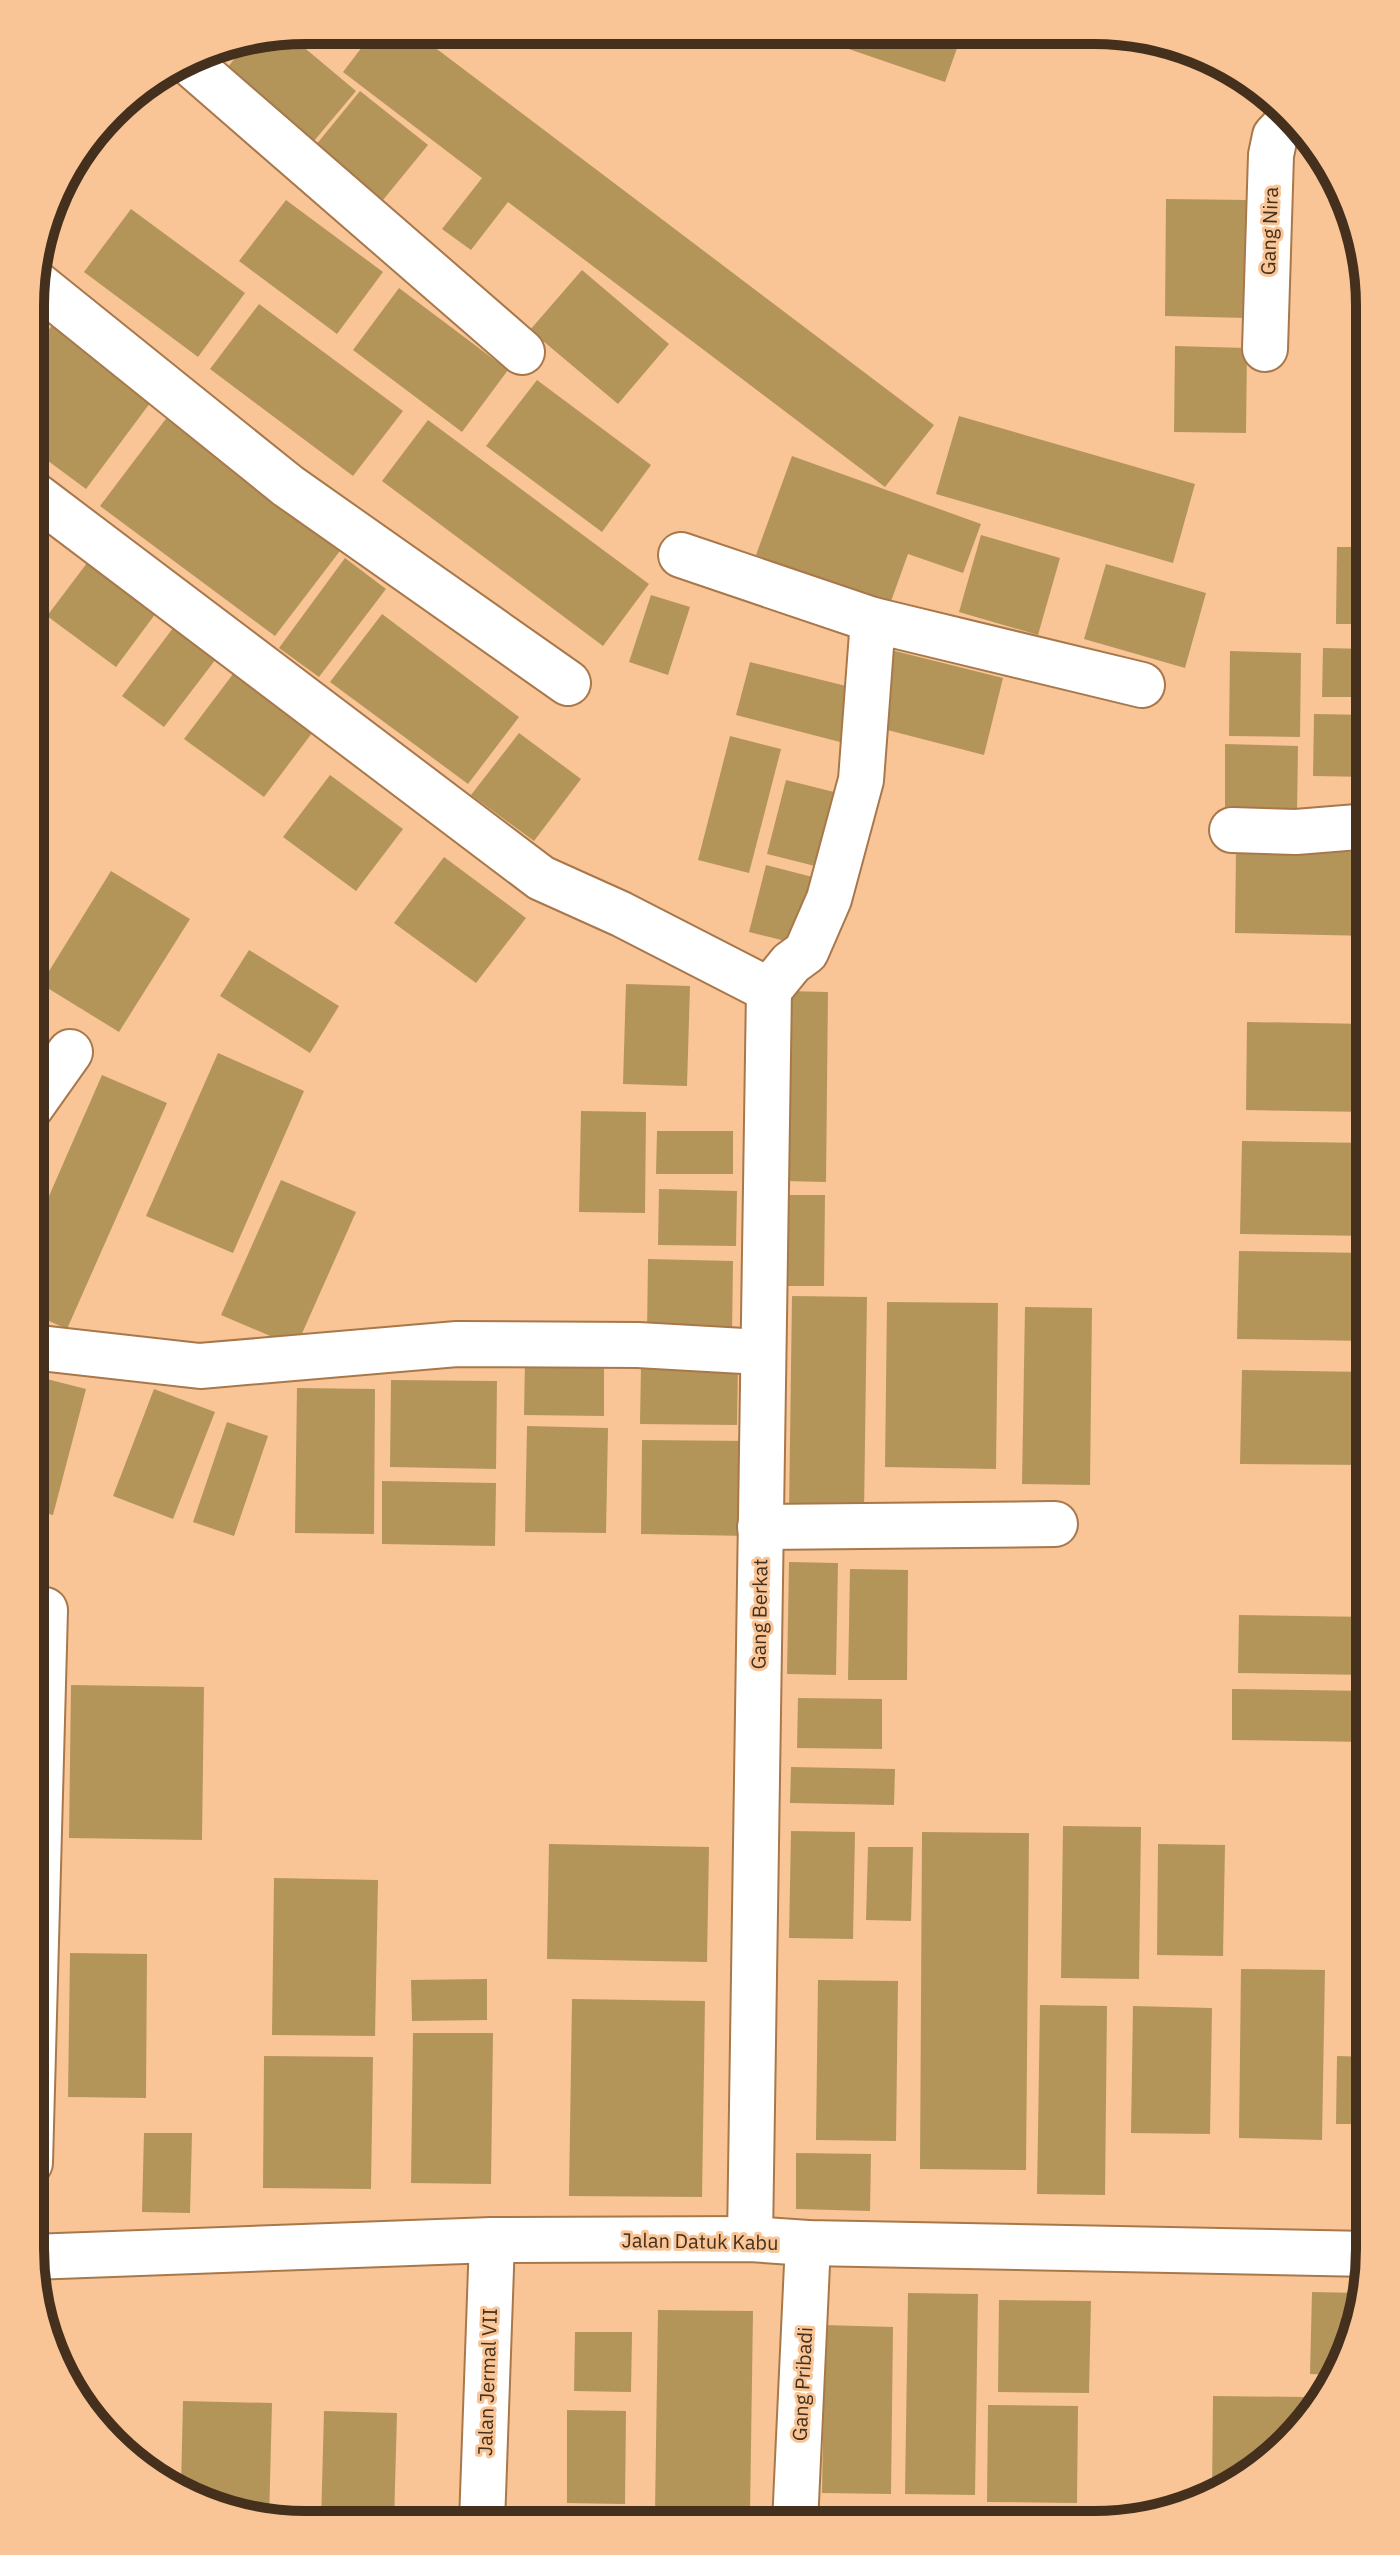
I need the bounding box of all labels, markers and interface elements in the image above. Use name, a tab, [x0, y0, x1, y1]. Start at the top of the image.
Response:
street label: Gang Nira	[1254, 186, 1284, 276]
street label: Gang Berkat	[745, 1558, 773, 1670]
street label: Jalan Datuk Kabu	[621, 2226, 779, 2256]
street label: Jalan Jermal VII	[471, 2308, 503, 2456]
street label: Gang Pribadi	[786, 2326, 818, 2442]

